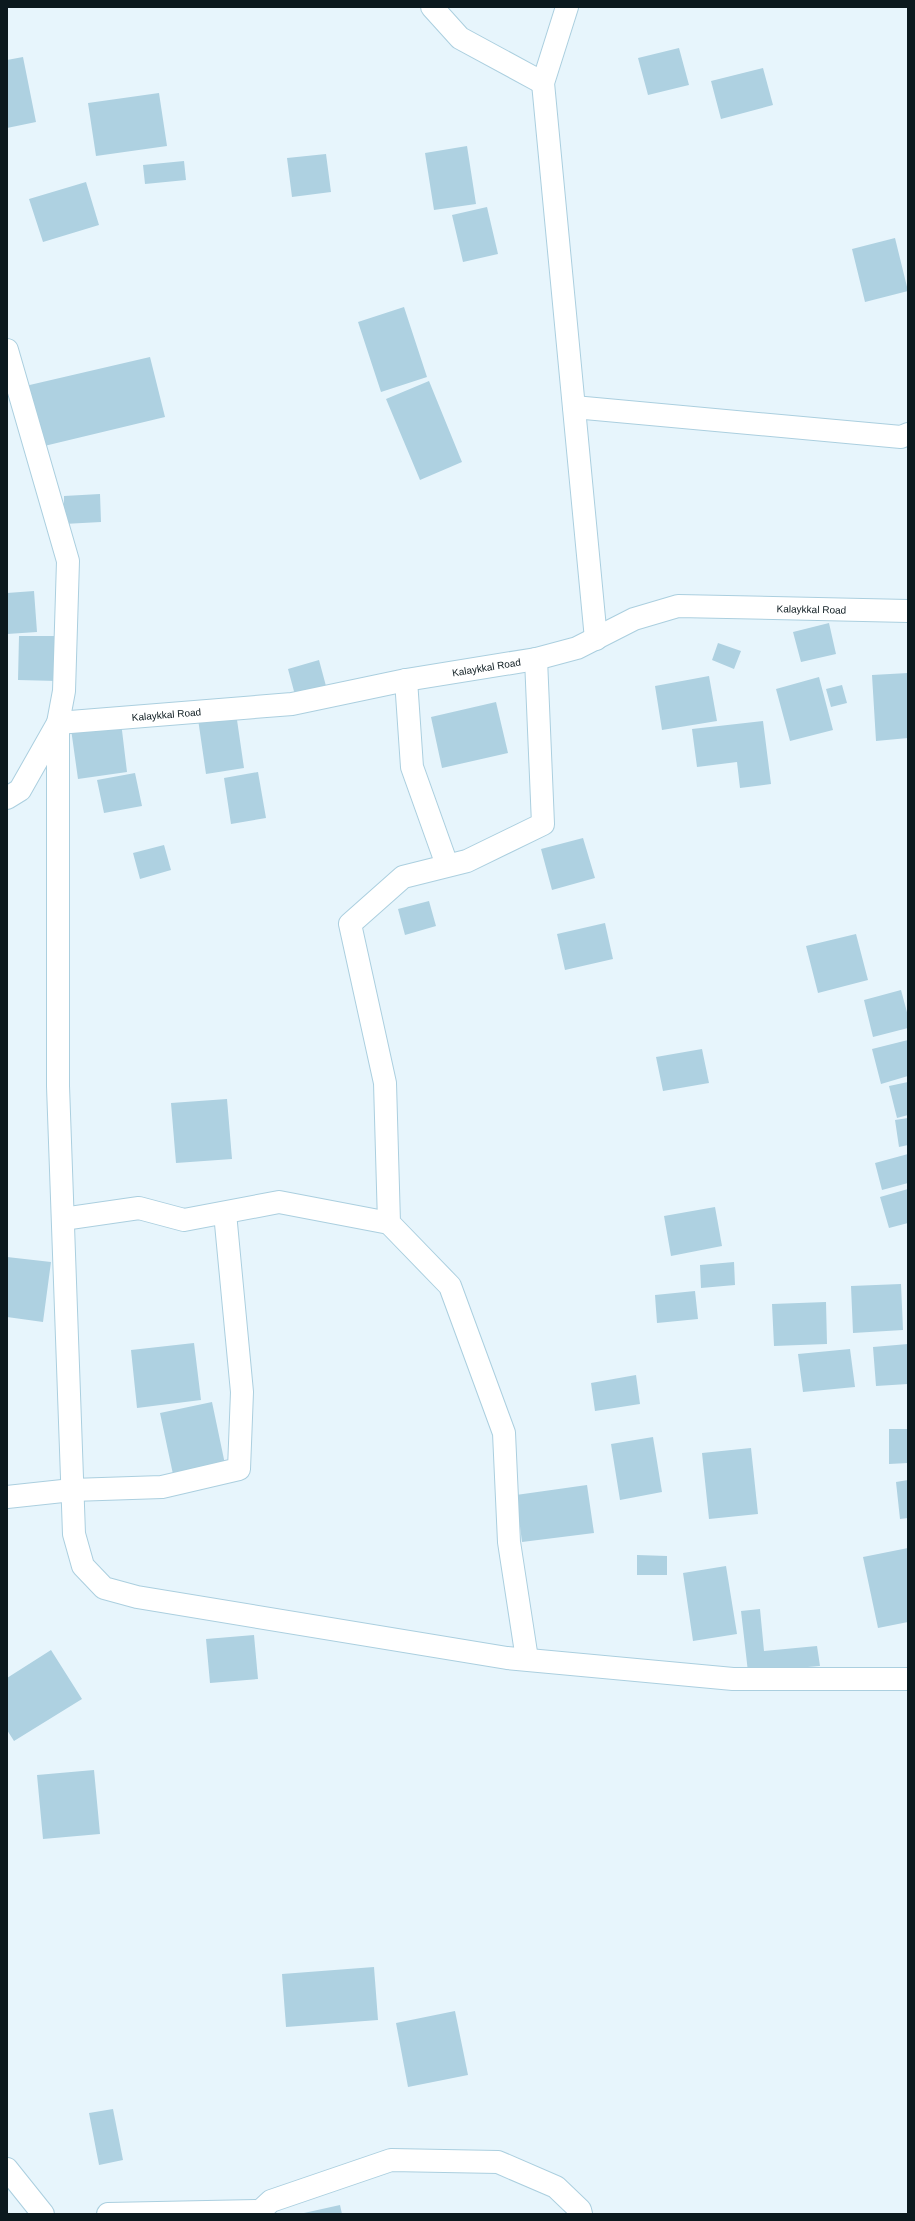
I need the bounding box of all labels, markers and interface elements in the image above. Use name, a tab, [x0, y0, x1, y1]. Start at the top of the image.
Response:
street label: Kalaykkal Road	[777, 603, 846, 615]
street label: Kalaykkal Road	[451, 656, 522, 678]
street label: Kalaykkal Road	[131, 706, 201, 722]

